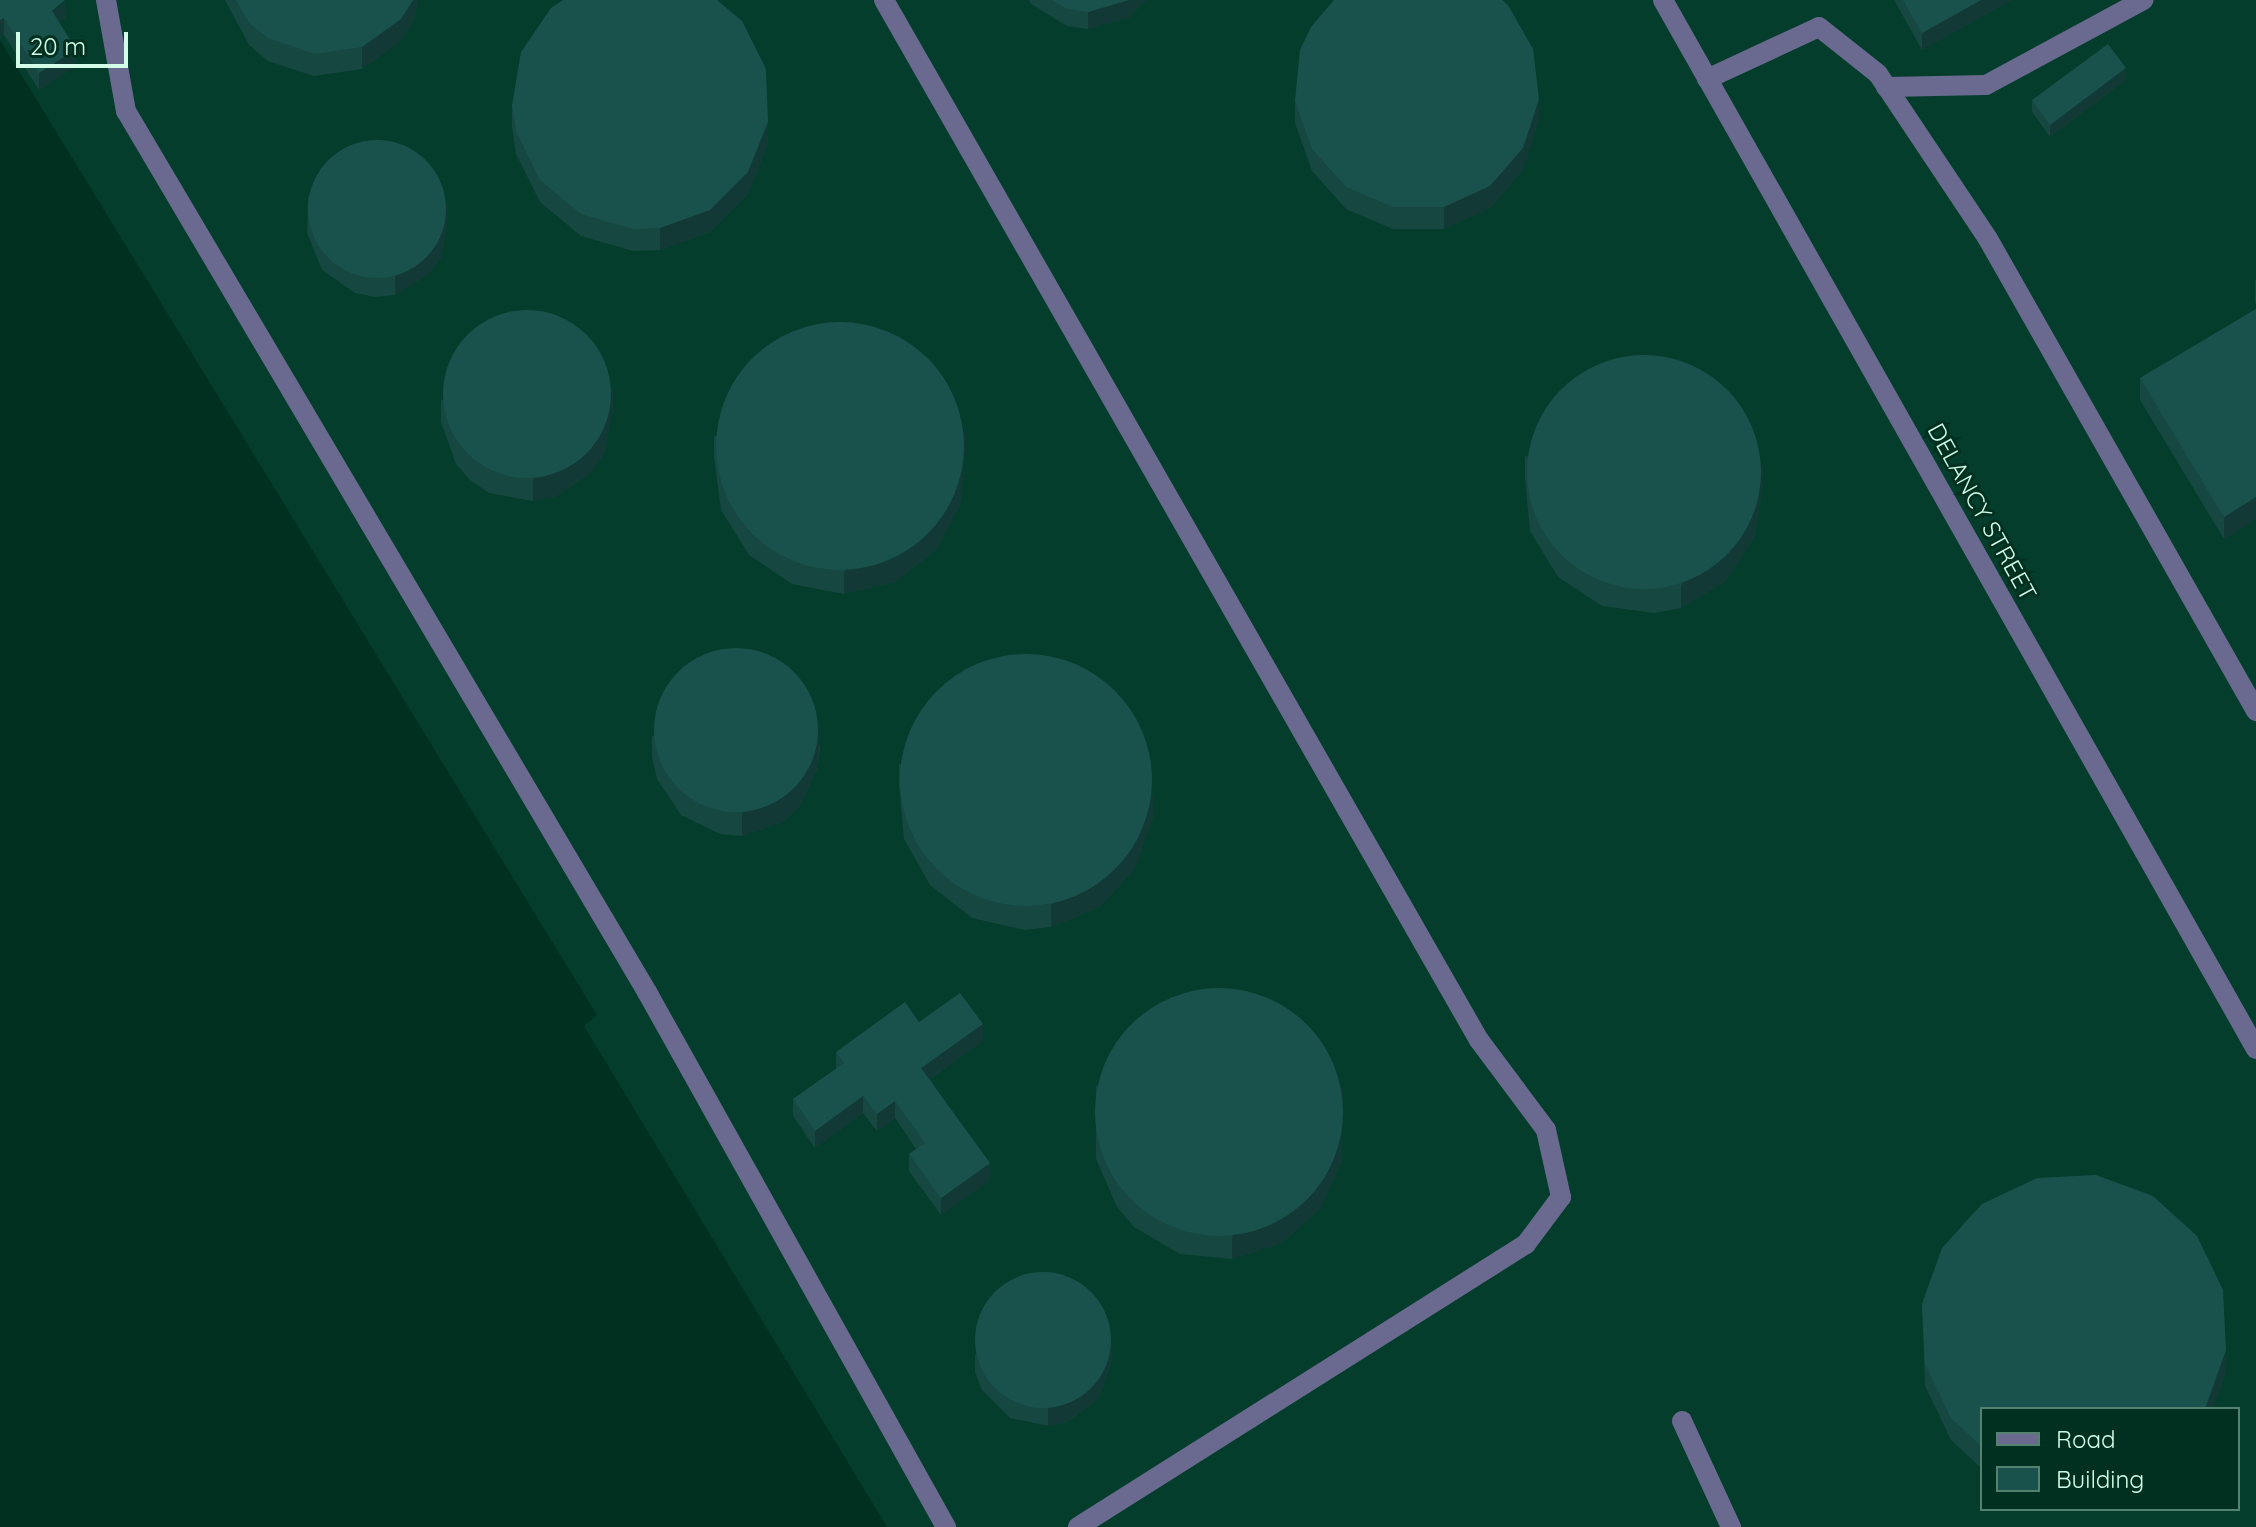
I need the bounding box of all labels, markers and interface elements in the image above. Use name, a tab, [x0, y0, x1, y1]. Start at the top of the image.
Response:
scale bar	[20, 16, 132, 66]
text: 20 m	[30, 31, 86, 61]
street label: DELANCY STREET	[1921, 418, 2043, 606]
legend	[1980, 1407, 2240, 1511]
text: Road	[2056, 1424, 2116, 1454]
text: Building	[2056, 1464, 2144, 1494]

